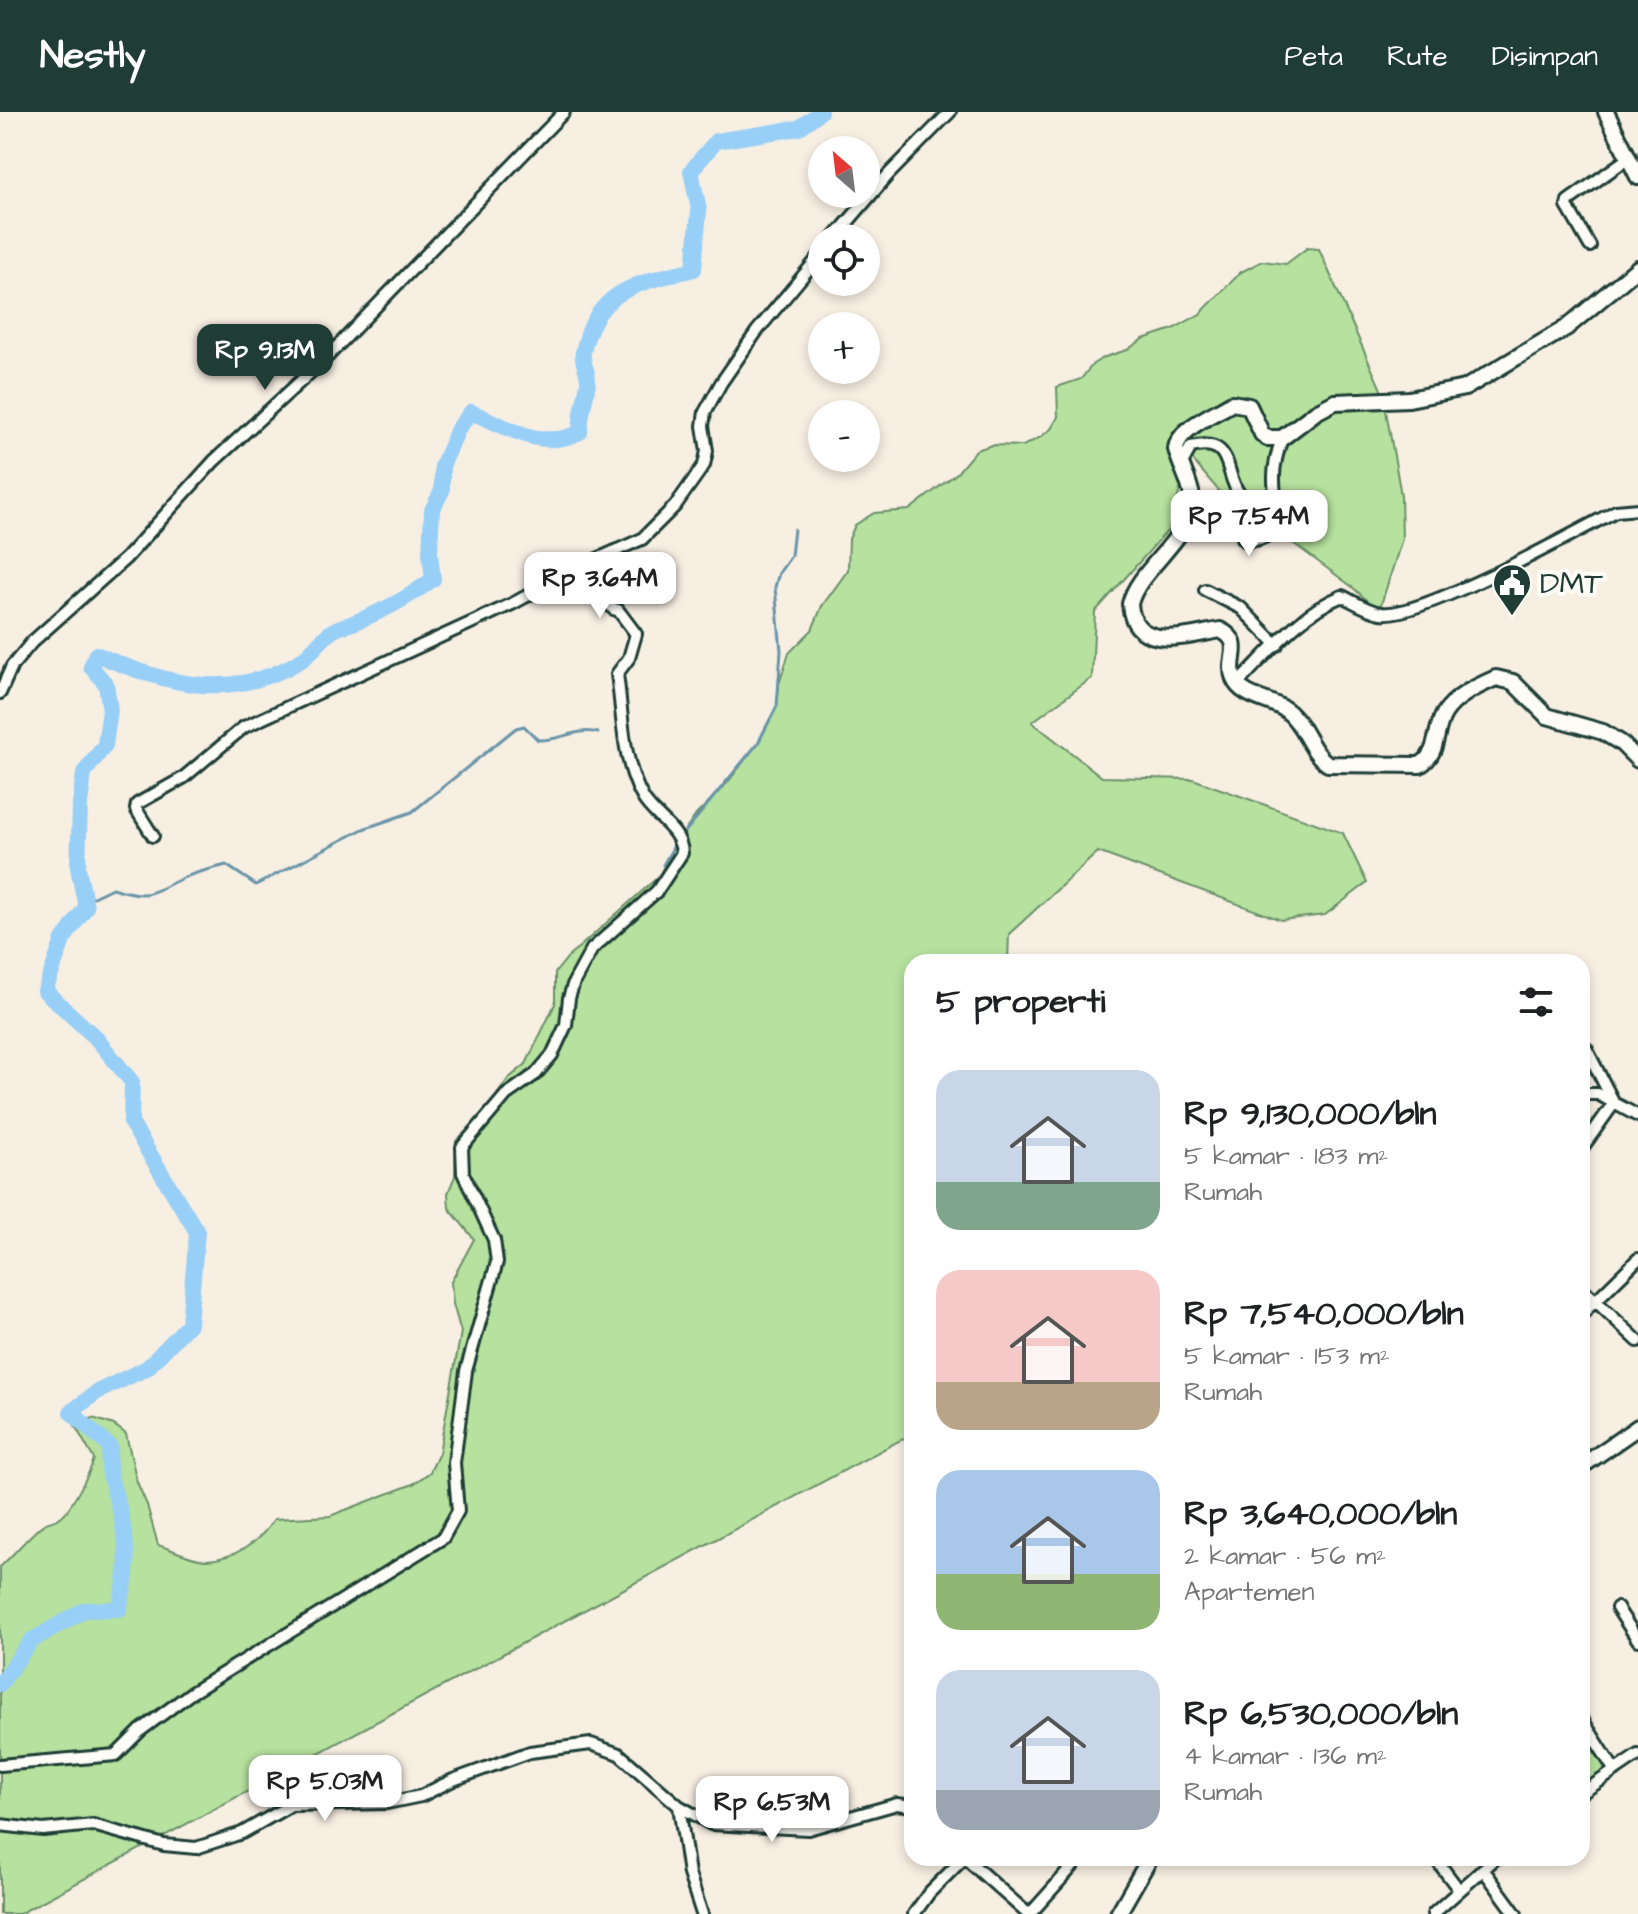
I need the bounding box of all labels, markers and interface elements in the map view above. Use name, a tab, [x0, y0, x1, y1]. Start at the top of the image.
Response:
text: Nestly	[40, 30, 146, 82]
text: Peta	[1284, 37, 1343, 76]
text: Rute	[1387, 37, 1448, 76]
text: Disimpan	[1492, 37, 1598, 76]
north arrow	[808, 136, 880, 208]
map controls	[808, 136, 880, 472]
button: locate	[808, 224, 880, 296]
button: +	[808, 312, 880, 384]
pin: Rp 9.13M	[182, 324, 348, 392]
text: Rp 9.13M	[215, 332, 315, 368]
button: −	[808, 400, 880, 472]
pin: Rp 7.54M	[1166, 490, 1332, 558]
text: Rp 7.54M	[1189, 498, 1309, 534]
pin: Rp 3.64M	[517, 552, 683, 620]
text: Rp 3.64M	[542, 560, 658, 596]
public building icon: DMT	[1491, 562, 1533, 617]
place label: DMT	[1540, 563, 1603, 605]
text: 5 properti	[936, 978, 1105, 1026]
icon: filters	[1514, 980, 1558, 1024]
text: Rp 9,130,000/bln	[1184, 1090, 1437, 1138]
icon: home	[1000, 1102, 1096, 1198]
text: 5 kamar · 183 m²	[1184, 1138, 1388, 1174]
text: Rumah	[1184, 1174, 1262, 1210]
text: Rp 7,540,000/bln	[1184, 1290, 1464, 1338]
icon: home	[1000, 1302, 1096, 1398]
text: 5 kamar · 153 m²	[1184, 1338, 1390, 1374]
text: Rumah	[1184, 1374, 1262, 1410]
text: Rp 3,640,000/bln	[1184, 1490, 1457, 1538]
icon: home	[1000, 1502, 1096, 1598]
text: 2 kamar · 56 m²	[1184, 1538, 1386, 1574]
text: Apartemen	[1184, 1574, 1315, 1610]
text: Rp 6,530,000/bln	[1184, 1690, 1458, 1738]
icon: home	[1000, 1702, 1096, 1798]
text: 4 kamar · 136 m²	[1184, 1738, 1387, 1774]
pin: Rp 5.03M	[242, 1755, 408, 1823]
text: Rp 5.03M	[267, 1763, 383, 1799]
text: Rumah	[1184, 1774, 1262, 1810]
pin: Rp 6.53M	[689, 1776, 855, 1844]
text: Rp 6.53M	[714, 1784, 830, 1820]

